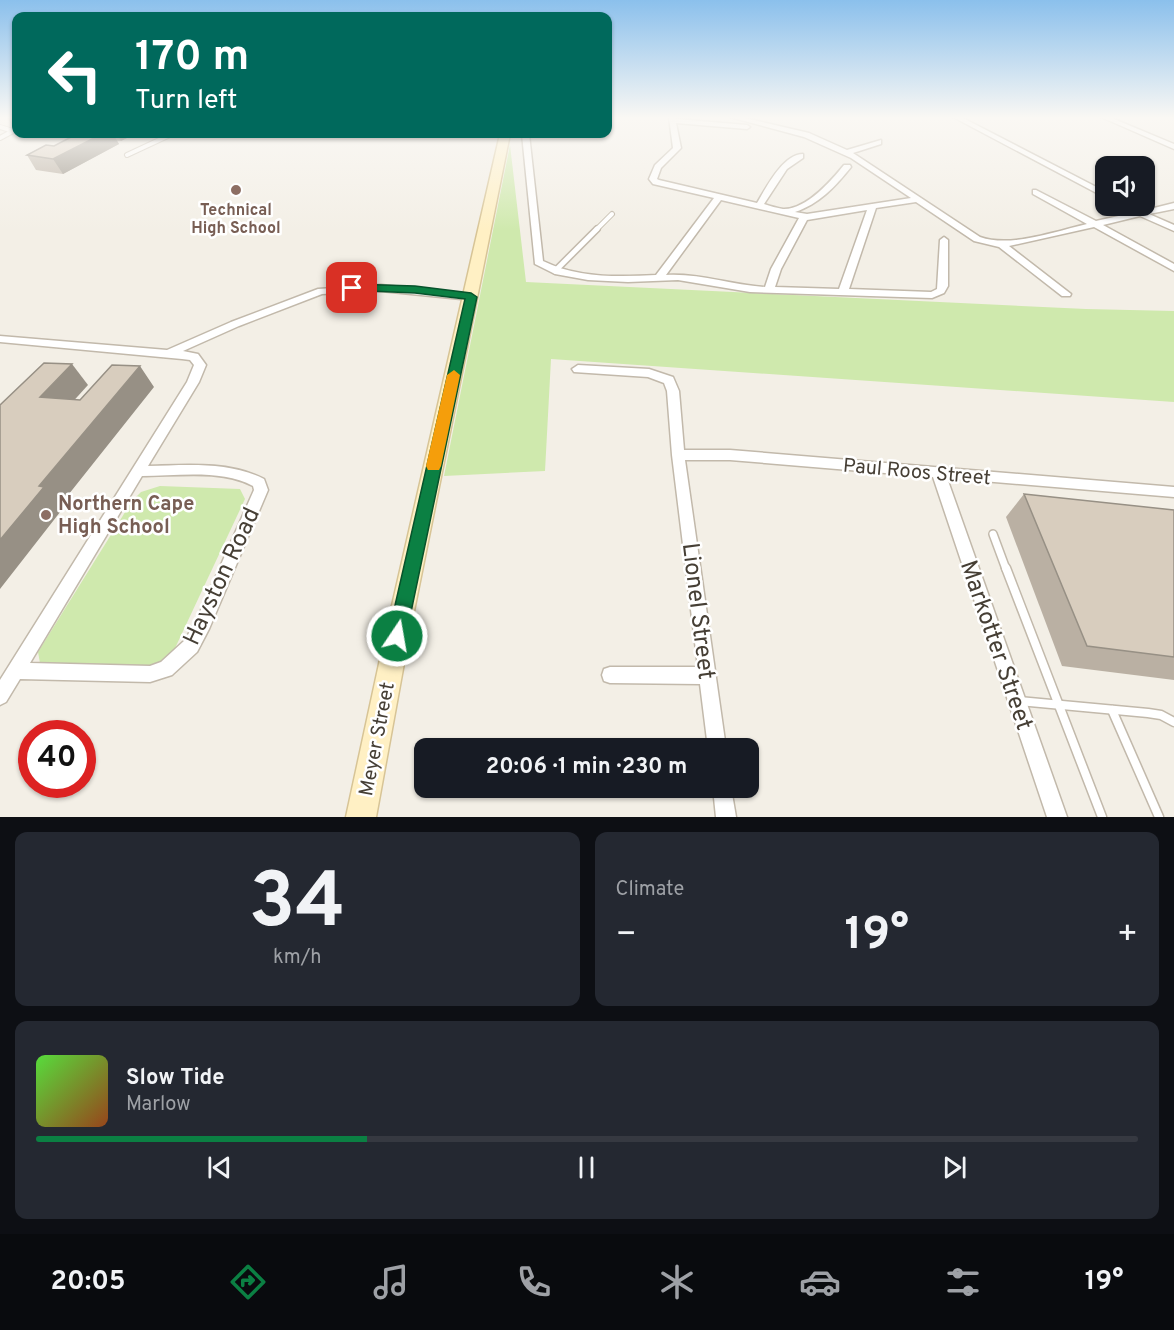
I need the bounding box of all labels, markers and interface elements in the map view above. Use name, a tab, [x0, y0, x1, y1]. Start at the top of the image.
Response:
text: 170 m	[135, 32, 249, 85]
icon: left	[36, 36, 114, 114]
text: Turn left	[135, 84, 237, 118]
map controls	[1095, 156, 1155, 216]
button: sound	[1095, 156, 1155, 216]
marker: Technical High School	[229, 183, 243, 197]
place label: Technical High School	[191, 201, 281, 239]
pin	[326, 262, 377, 313]
icon: arrive	[335, 271, 368, 304]
street label: Paul Roos Street	[842, 454, 992, 492]
place label: Northern Cape High School	[58, 492, 194, 541]
street label: Hayston Road	[178, 503, 268, 651]
marker: Northern Cape High School	[39, 508, 53, 522]
street label: Lionel Street	[674, 541, 720, 681]
street label: Markotter Street	[952, 557, 1038, 735]
position arrow	[365, 604, 429, 668]
street label: Meyer Street	[354, 680, 402, 799]
speed limit sign: 40	[18, 720, 96, 798]
text: 20:06 · 1 min · 230 m	[486, 754, 687, 781]
text: 34	[249, 856, 346, 955]
text: Climate	[616, 877, 684, 903]
text: 19°	[845, 908, 909, 965]
text: −	[616, 915, 637, 957]
text: +	[1117, 915, 1138, 957]
text: km/h	[273, 945, 322, 971]
text: Slow Tide	[126, 1065, 225, 1092]
text: Marlow	[126, 1092, 190, 1118]
icon: previous	[203, 1151, 236, 1184]
icon: pause	[570, 1151, 603, 1184]
icon: next	[938, 1151, 971, 1184]
icon: directions	[227, 1261, 269, 1303]
icon: music	[370, 1261, 412, 1303]
icon: phone	[513, 1261, 555, 1303]
icon: climate	[656, 1261, 698, 1303]
icon: car	[799, 1261, 841, 1303]
icon: filters	[942, 1261, 984, 1303]
text: 20:05	[51, 1265, 126, 1299]
text: 19°	[1085, 1265, 1123, 1299]

